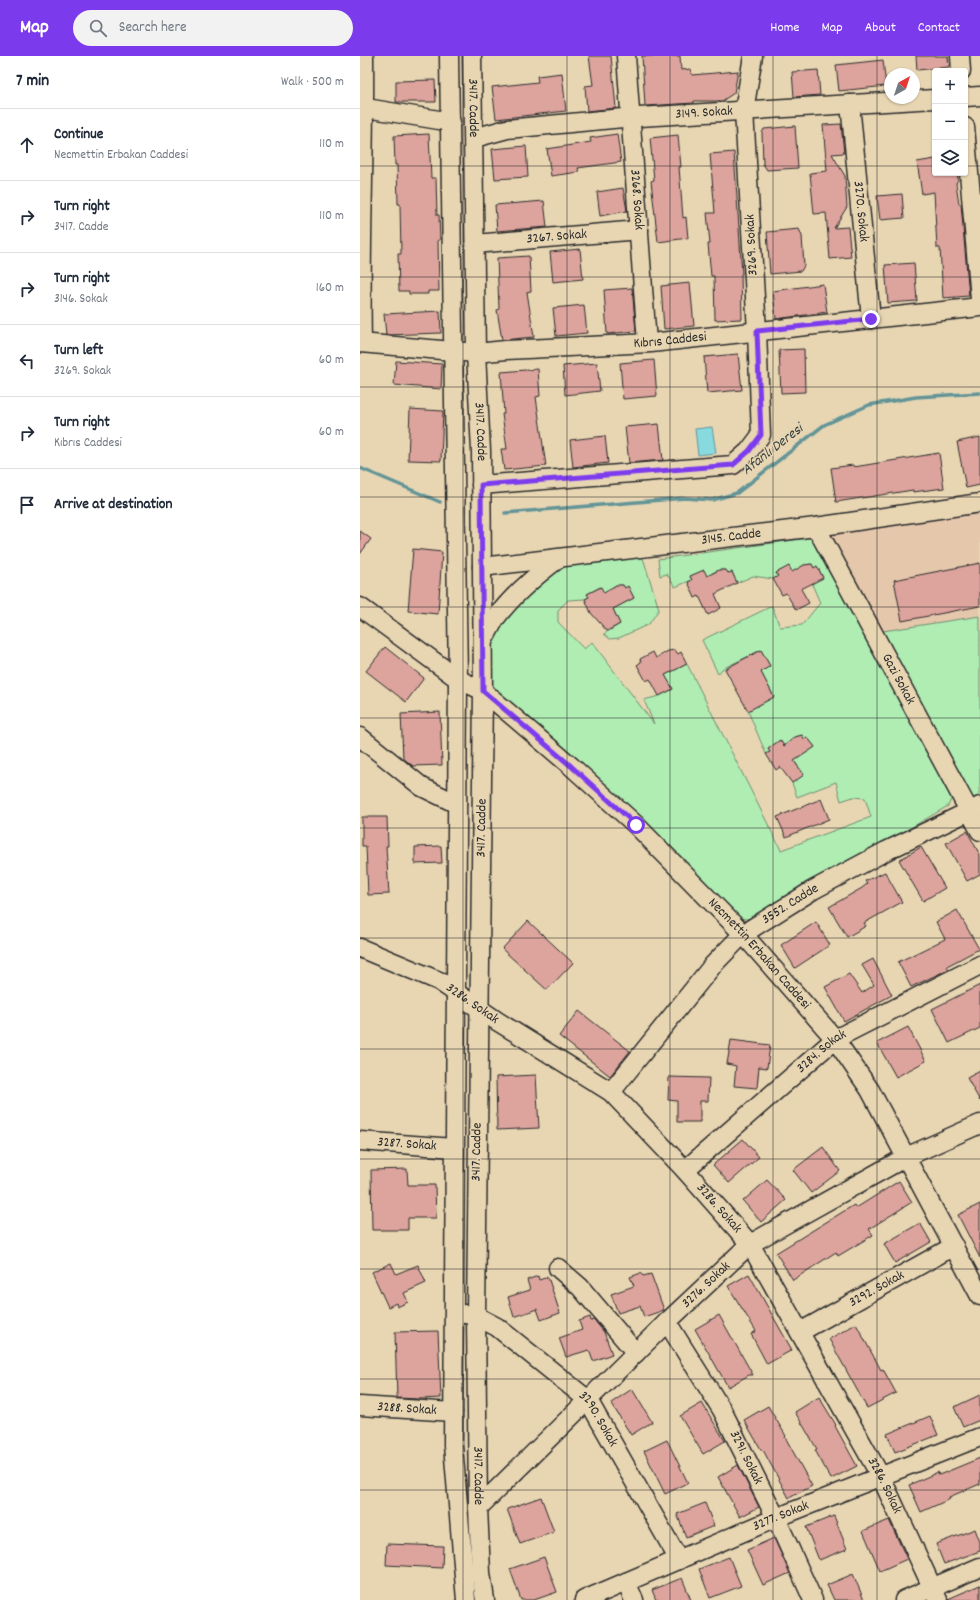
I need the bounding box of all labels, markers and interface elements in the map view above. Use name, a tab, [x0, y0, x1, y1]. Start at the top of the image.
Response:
search box	[73, 10, 353, 46]
text: Map	[20, 15, 49, 42]
icon: search	[87, 17, 109, 39]
text: Search here	[119, 17, 187, 39]
text: Home	[770, 18, 799, 38]
text: Map	[821, 18, 843, 38]
text: About	[865, 18, 896, 38]
text: Contact	[918, 18, 960, 38]
north arrow	[884, 68, 920, 104]
map controls	[932, 68, 968, 176]
button: +	[932, 68, 968, 104]
text: 7 min	[16, 70, 49, 94]
text: Walk · 500 m	[281, 73, 344, 92]
street label: 3417. Cadde	[462, 78, 483, 138]
street label: 3149. Sokak	[675, 101, 734, 125]
button: −	[932, 104, 968, 140]
text: Continue	[54, 124, 103, 146]
icon: ahead	[16, 134, 38, 156]
text: 110 m	[319, 135, 344, 154]
button: layers	[932, 140, 968, 176]
text: Necmettin Erbakan Caddesi	[54, 146, 188, 165]
street label: 3268. Sokak	[624, 169, 649, 231]
street label: 3270. Sokak	[848, 180, 873, 243]
text: Turn right	[54, 196, 110, 218]
icon: right	[16, 206, 38, 228]
text: 110 m	[319, 207, 344, 226]
street label: 3269. Sokak	[740, 213, 764, 276]
text: 3417. Cadde	[54, 218, 109, 237]
street label: 3267. Sokak	[526, 224, 588, 250]
text: Turn right	[54, 268, 110, 290]
icon: right	[16, 278, 38, 300]
text: 160 m	[316, 279, 344, 298]
text: 3146. Sokak	[54, 290, 108, 309]
route end	[862, 310, 880, 328]
street label: Kıbrıs Caddesi	[633, 327, 708, 354]
text: Turn left	[54, 340, 103, 362]
icon: left	[16, 350, 38, 372]
text: 60 m	[319, 351, 344, 370]
text: 3269. Sokak	[54, 362, 111, 381]
street label: 3417. Cadde	[469, 402, 491, 461]
text: Turn right	[54, 412, 110, 434]
water label: Afanlı Deresi	[738, 418, 810, 481]
icon: right	[16, 422, 38, 444]
text: 60 m	[319, 423, 344, 442]
text: Kıbrıs Caddesi	[54, 434, 122, 453]
icon: arrive	[16, 494, 38, 516]
text: Arrive at destination	[54, 494, 172, 516]
street label: 3145. Cadde	[700, 524, 762, 551]
street label: Gazi Sokak	[876, 650, 920, 709]
street label: 3417. Cadde	[471, 798, 493, 858]
route start	[627, 816, 645, 834]
street label: 3552. Cadde	[758, 879, 822, 930]
street label: Necmettin Erbakan Caddesi	[703, 894, 815, 1015]
street label: 3286. Sokak	[442, 978, 503, 1030]
street label: 3284. Sokak	[792, 1025, 850, 1078]
street label: 3417. Cadde	[466, 1122, 488, 1182]
street label: 3287. Sokak	[377, 1132, 437, 1157]
street label: 3286. Sokak	[691, 1179, 746, 1238]
street label: 3276. Sokak	[677, 1257, 735, 1313]
street label: 3292. Sokak	[845, 1265, 909, 1313]
street label: 3290. Sokak	[574, 1386, 623, 1451]
street label: 3288. Sokak	[377, 1397, 438, 1421]
street label: 3291. Sokak	[724, 1427, 768, 1488]
street label: 3417. Cadde	[467, 1446, 488, 1505]
street label: 3286. Sokak	[862, 1454, 907, 1518]
street label: 3277. Sokak	[750, 1496, 812, 1537]

